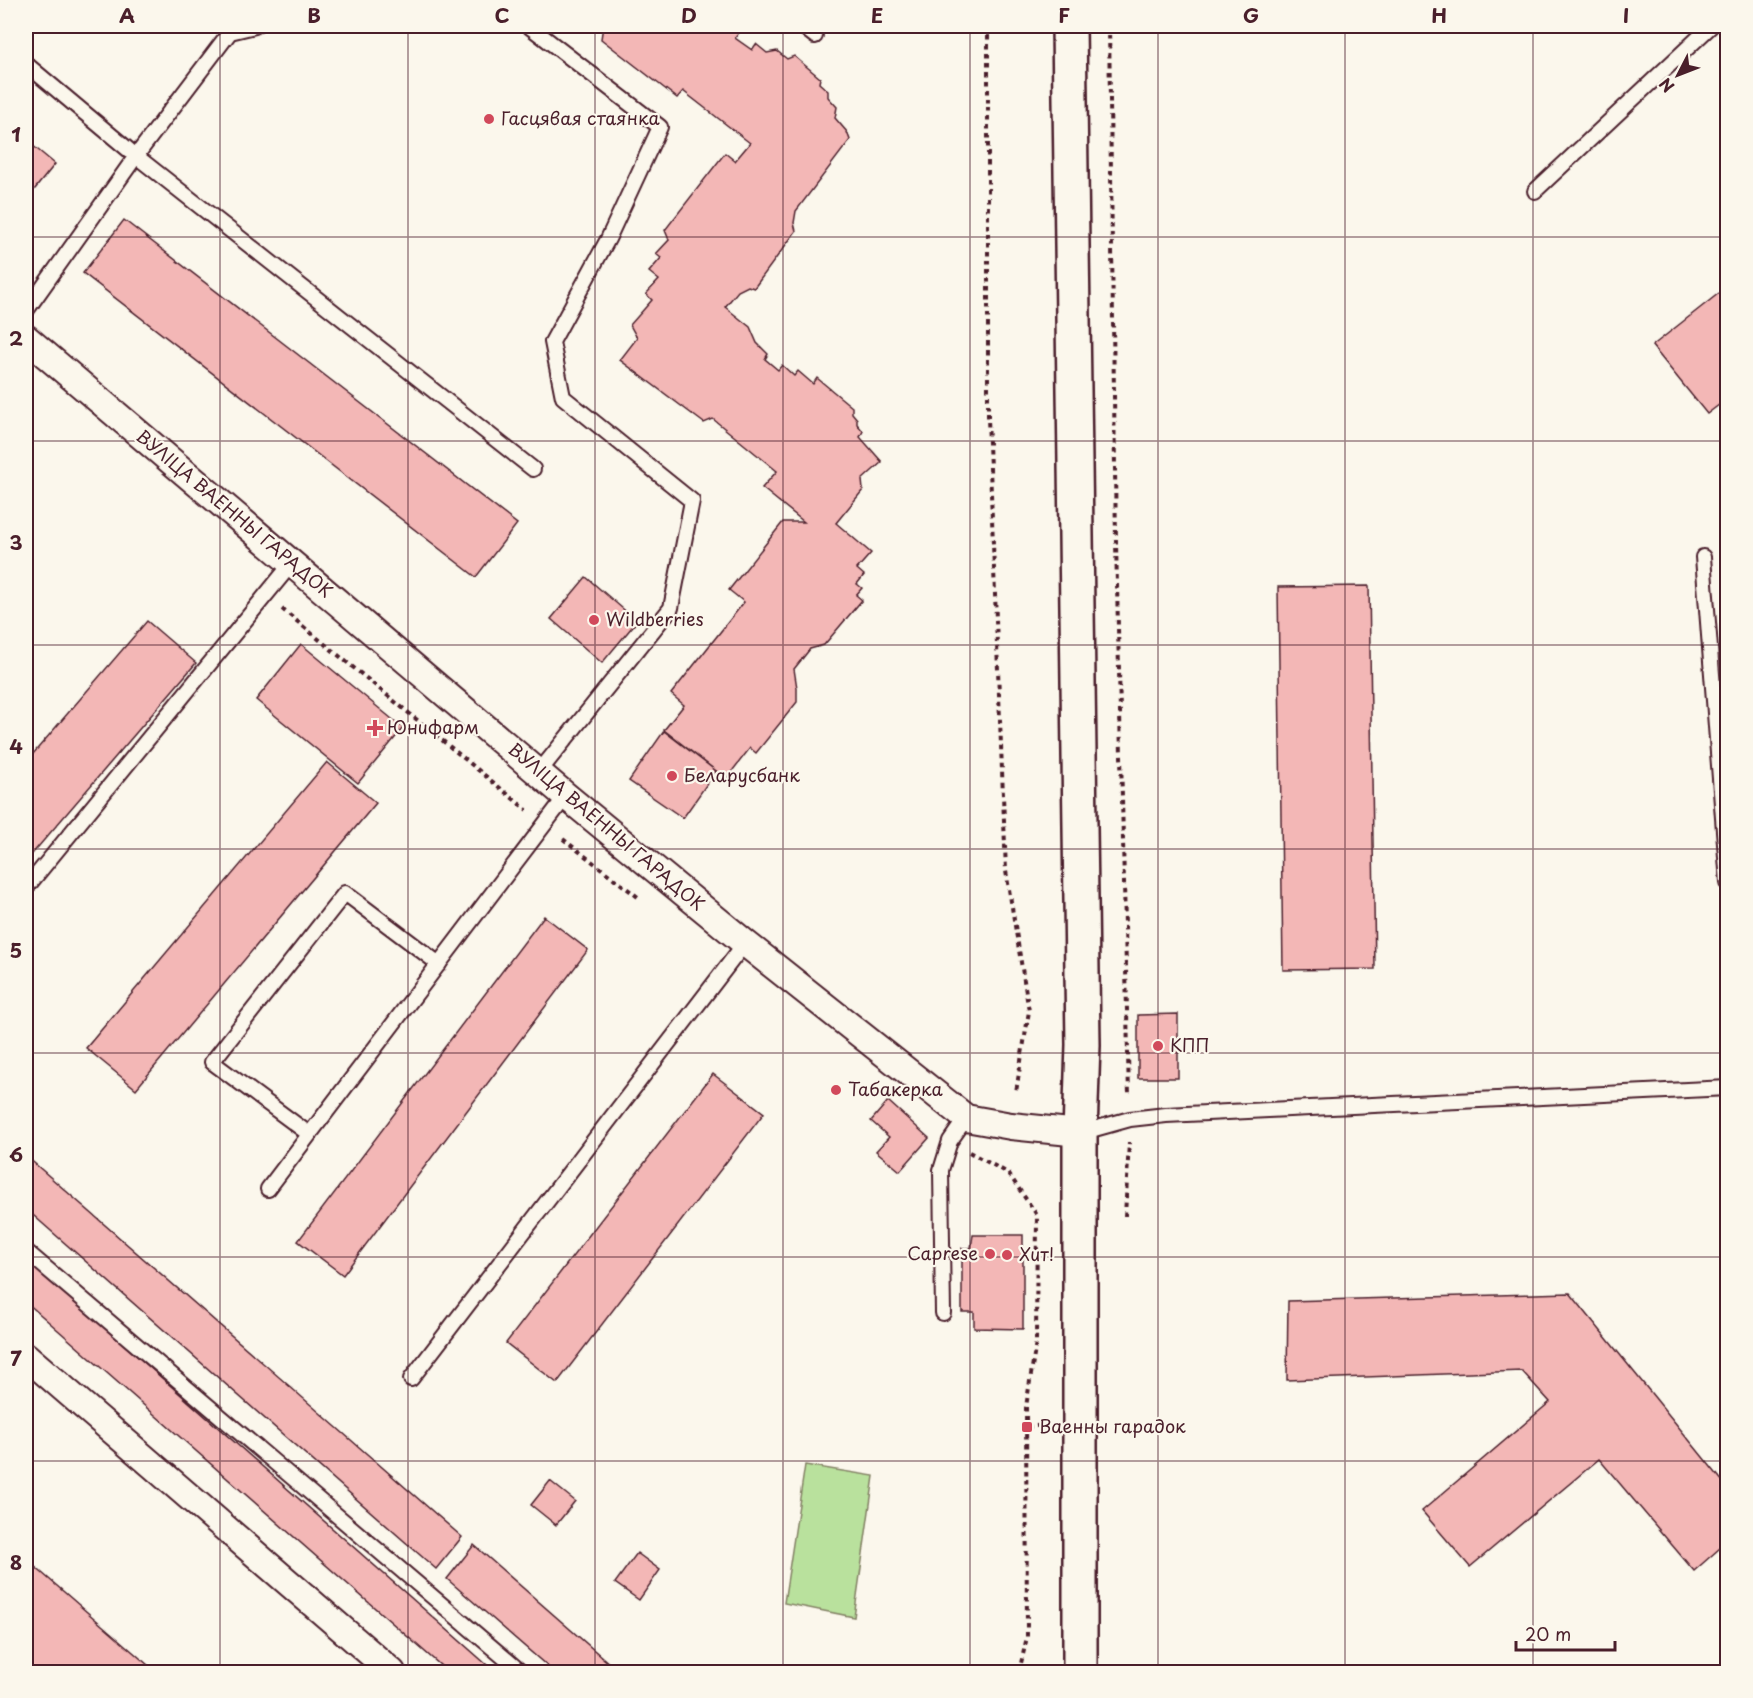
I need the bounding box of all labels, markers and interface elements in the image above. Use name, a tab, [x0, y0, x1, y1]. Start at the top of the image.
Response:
text: A	[119, 0, 135, 30]
text: B	[307, 0, 321, 30]
text: C	[494, 0, 510, 30]
text: D	[681, 0, 697, 30]
text: E	[871, 0, 883, 30]
text: F	[1058, 0, 1070, 30]
text: G	[1243, 0, 1259, 30]
text: H	[1431, 0, 1447, 30]
text: I	[1623, 0, 1629, 30]
north arrow	[1648, 45, 1708, 105]
text: N	[1653, 73, 1679, 98]
place label: Гасцявая стаянка	[501, 104, 660, 131]
marker: Гасцявая стаянка	[482, 112, 496, 126]
text: 1	[11, 119, 21, 149]
text: 2	[9, 323, 23, 353]
street label: ВУЛІЦА ВАЕННЫ ГАРАДОК	[131, 422, 339, 603]
text: 3	[9, 527, 23, 557]
place label: Wildberries	[606, 605, 704, 632]
marker: Wildberries	[587, 613, 601, 627]
place label: Юнифарм	[387, 713, 479, 740]
marker: Юнифарм	[368, 721, 382, 735]
text: 4	[9, 731, 23, 761]
street label: ВУЛІЦА ВАЕННЫ ГАРАДОК	[503, 735, 711, 916]
place label: Беларусбанк	[684, 761, 800, 788]
marker: Беларусбанк	[665, 769, 679, 783]
text: 5	[10, 935, 22, 965]
place label: КПП	[1170, 1031, 1210, 1058]
marker: КПП	[1151, 1039, 1165, 1053]
place label: Табакерка	[848, 1075, 944, 1102]
marker: Табакерка	[829, 1083, 843, 1097]
text: 6	[9, 1139, 23, 1169]
place label: Caprese	[907, 1239, 978, 1266]
place label: Хит!	[1019, 1240, 1054, 1267]
marker: Caprese	[983, 1247, 997, 1261]
marker: Хит!	[1000, 1248, 1014, 1262]
text: 7	[10, 1343, 22, 1373]
place label: Ваенны гарадок	[1039, 1412, 1186, 1439]
marker: Ваенны гарадок	[1020, 1420, 1034, 1434]
text: 8	[10, 1547, 22, 1577]
scale bar	[1516, 1614, 1615, 1652]
text: 20 m	[1525, 1620, 1571, 1647]

